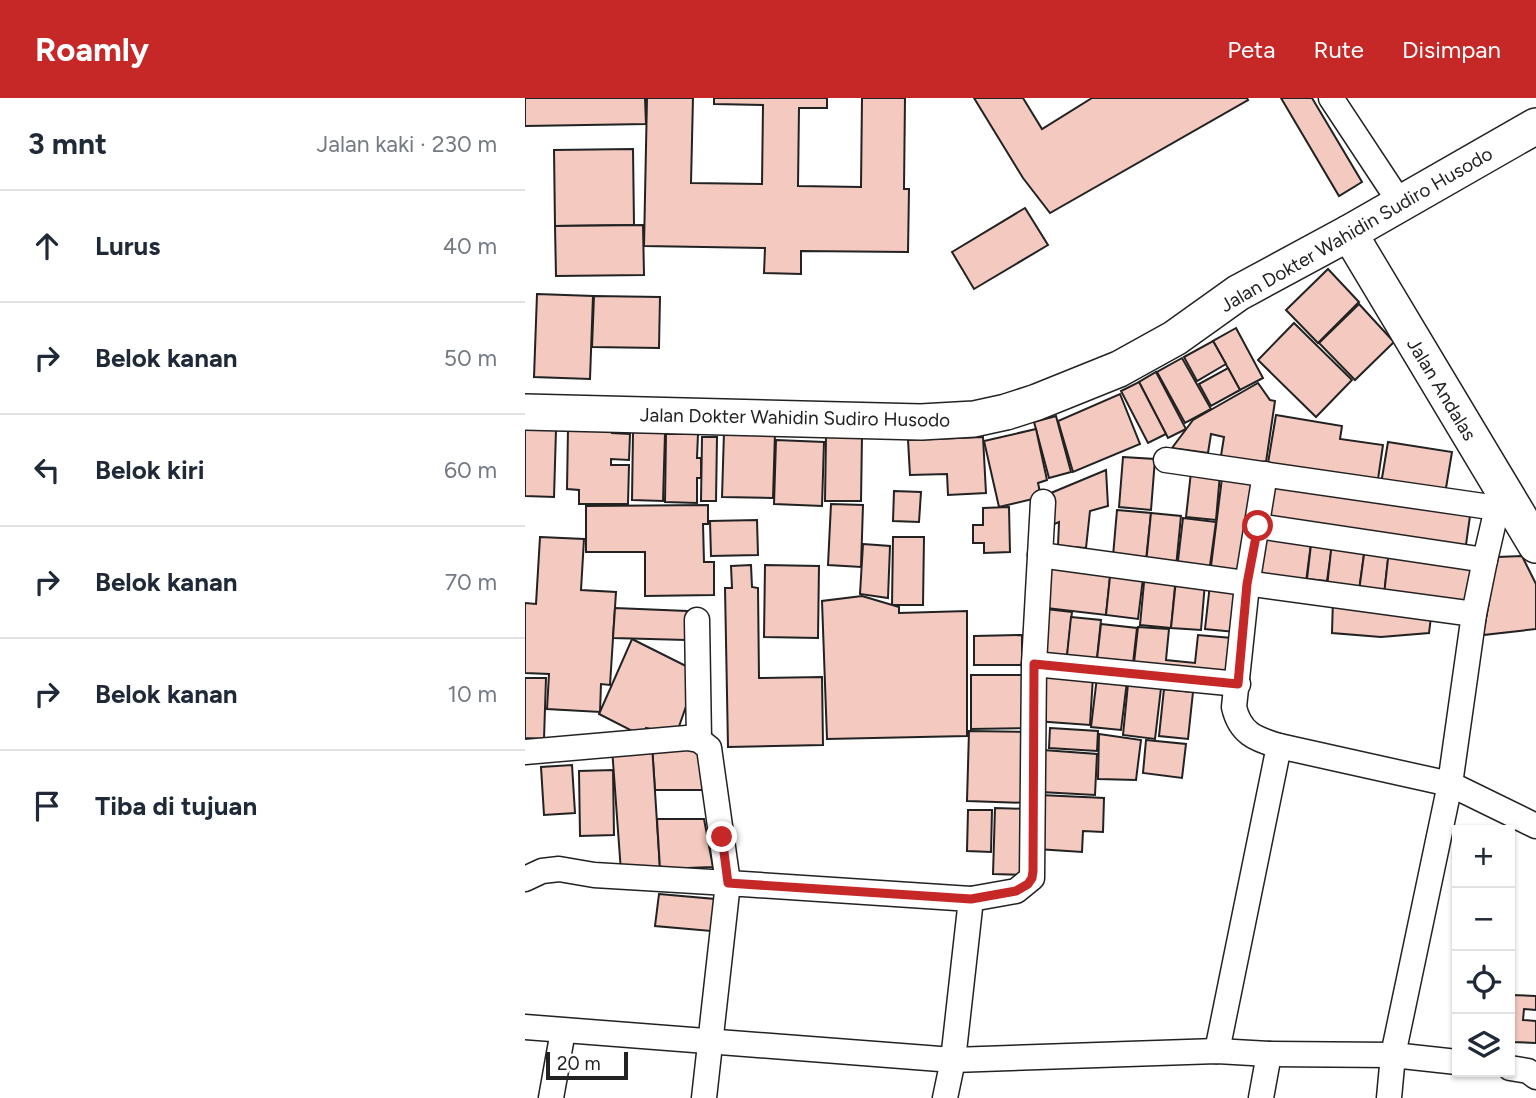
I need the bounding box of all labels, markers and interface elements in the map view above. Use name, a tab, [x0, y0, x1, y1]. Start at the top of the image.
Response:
text: Roamly	[35, 30, 149, 69]
text: Peta	[1227, 35, 1275, 64]
text: Rute	[1313, 35, 1364, 64]
text: Disimpan	[1402, 35, 1501, 64]
text: 3 mnt	[28, 125, 107, 162]
text: Jalan kaki · 230 m	[316, 130, 497, 158]
street label: Jalan Dokter Wahidin Sudiro Husodo	[1216, 142, 1496, 317]
icon: ahead	[28, 227, 66, 265]
text: Lurus	[95, 230, 160, 262]
text: 40 m	[443, 232, 497, 260]
street label: Jalan Andalas	[1402, 334, 1481, 445]
icon: right	[28, 339, 66, 377]
text: Belok kanan	[95, 342, 238, 374]
text: 50 m	[444, 344, 497, 372]
street label: Jalan Dokter Wahidin Sudiro Husodo	[640, 403, 950, 432]
icon: left	[28, 451, 66, 489]
text: Belok kiri	[95, 454, 204, 486]
text: 60 m	[444, 456, 497, 484]
route start	[1242, 510, 1273, 541]
icon: right	[28, 563, 66, 601]
text: Belok kanan	[95, 566, 238, 598]
text: 70 m	[445, 568, 497, 596]
icon: right	[28, 675, 66, 713]
text: Belok kanan	[95, 678, 238, 710]
text: 10 m	[448, 680, 497, 708]
icon: arrive	[28, 787, 66, 825]
text: Tiba di tujuan	[95, 790, 257, 822]
route end	[706, 821, 737, 852]
map controls	[1452, 825, 1515, 1077]
button: +	[1452, 825, 1515, 888]
button: −	[1452, 888, 1515, 951]
button: locate	[1452, 951, 1515, 1014]
button: layers	[1452, 1014, 1515, 1077]
scale bar	[546, 1049, 628, 1081]
text: 20 m	[557, 1052, 601, 1075]

